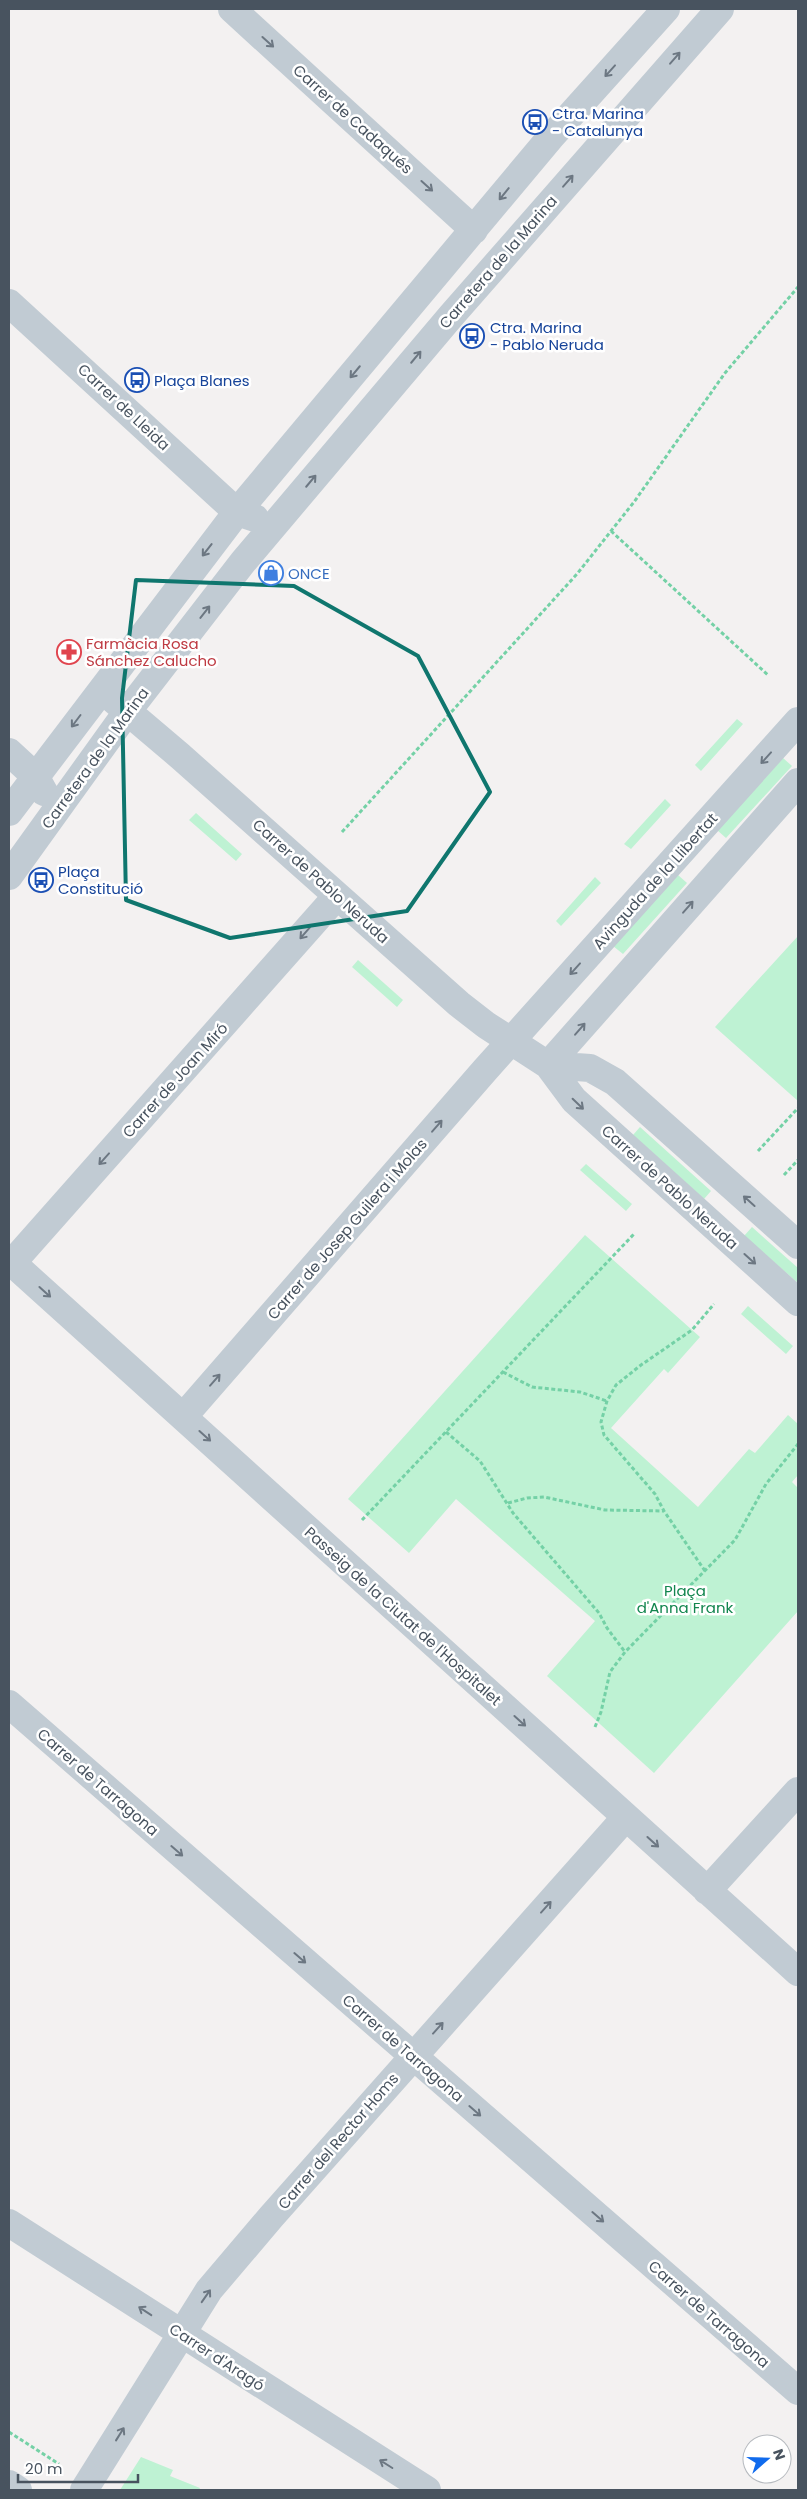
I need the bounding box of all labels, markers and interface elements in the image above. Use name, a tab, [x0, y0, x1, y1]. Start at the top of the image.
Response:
one-way arrow	[262, 36, 275, 47]
one-way arrow	[669, 52, 681, 65]
street label: Carrer de Cadaqués	[289, 60, 417, 178]
one-way arrow	[605, 64, 616, 77]
place label: Ctra. Marina - Catalunya	[552, 103, 644, 141]
bus stop icon: Ctra. Marina - Catalunya	[522, 109, 548, 135]
one-way arrow	[563, 174, 574, 187]
one-way arrow	[420, 181, 433, 192]
one-way arrow	[498, 187, 509, 200]
street label: Carretera de la Marina	[434, 191, 562, 333]
place label: Ctra. Marina - Pablo Neruda	[490, 317, 604, 355]
bus stop icon: Ctra. Marina - Pablo Neruda	[459, 323, 485, 349]
one-way arrow	[411, 350, 422, 363]
street label: Carrer de Lleida	[73, 359, 175, 455]
one-way arrow	[349, 365, 360, 378]
bus stop icon: Plaça Blanes	[124, 367, 150, 393]
place label: Plaça Blanes	[154, 370, 250, 391]
one-way arrow	[306, 474, 317, 487]
one-way arrow	[202, 544, 213, 557]
shop icon: ONCE	[258, 560, 284, 586]
place label: ONCE	[288, 563, 330, 584]
one-way arrow	[199, 606, 210, 619]
place label: Farmàcia Rosa Sánchez Calucho	[86, 633, 217, 671]
pharmacy icon: Farmàcia Rosa Sánchez Calucho	[56, 639, 82, 665]
street label: Carretera de la Marina	[37, 683, 153, 833]
one-way arrow	[71, 714, 82, 727]
one-way arrow	[760, 751, 771, 764]
street label: Avinguda de la Llibertat	[588, 808, 722, 954]
street label: Carrer de Pablo Neruda	[248, 814, 394, 948]
place label: Plaça Constitució	[58, 861, 143, 899]
bus stop icon: Plaça Constitució	[28, 867, 54, 893]
one-way arrow	[682, 901, 693, 914]
one-way arrow	[299, 926, 311, 939]
one-way arrow	[569, 963, 581, 976]
street label: Carrer de Joan Miró	[118, 1018, 232, 1142]
one-way arrow	[574, 1022, 586, 1035]
one-way arrow	[571, 1098, 584, 1110]
one-way arrow	[431, 1120, 442, 1133]
street label: Carrer de Pablo Neruda	[597, 1120, 743, 1254]
street label: Carrer de Josep Guilera i Molas	[262, 1134, 432, 1324]
one-way arrow	[99, 1152, 110, 1165]
one-way arrow	[742, 1195, 755, 1207]
one-way arrow	[744, 1253, 757, 1265]
one-way arrow	[38, 1287, 51, 1298]
one-way arrow	[209, 1374, 220, 1387]
one-way arrow	[198, 1431, 211, 1442]
street label: Passeig de la Ciutat de l'Hospitalet	[300, 1522, 506, 1710]
park label: Plaça d'Anna Frank	[637, 1580, 734, 1618]
one-way arrow	[514, 1715, 527, 1727]
street label: Carrer de Tarragona	[33, 1723, 163, 1841]
one-way arrow	[647, 1836, 660, 1848]
one-way arrow	[171, 1845, 184, 1857]
one-way arrow	[540, 1900, 552, 1913]
one-way arrow	[293, 1952, 306, 1964]
street label: Carrer de Tarragona	[338, 1989, 468, 2107]
one-way arrow	[432, 2022, 444, 2035]
street label: Carrer del Rector Homs	[273, 2068, 403, 2214]
one-way arrow	[468, 2105, 481, 2116]
one-way arrow	[591, 2211, 604, 2223]
street label: Carrer de Tarragona	[644, 2255, 774, 2373]
one-way arrow	[200, 2289, 211, 2303]
one-way arrow	[139, 2306, 153, 2316]
street label: Carrer d'Aragó	[165, 2318, 269, 2396]
one-way arrow	[115, 2428, 125, 2442]
north arrow	[742, 2434, 792, 2484]
text: N	[768, 2446, 790, 2463]
scale bar	[18, 2452, 138, 2484]
text: 20 m	[25, 2458, 63, 2479]
one-way arrow	[379, 2459, 393, 2469]

